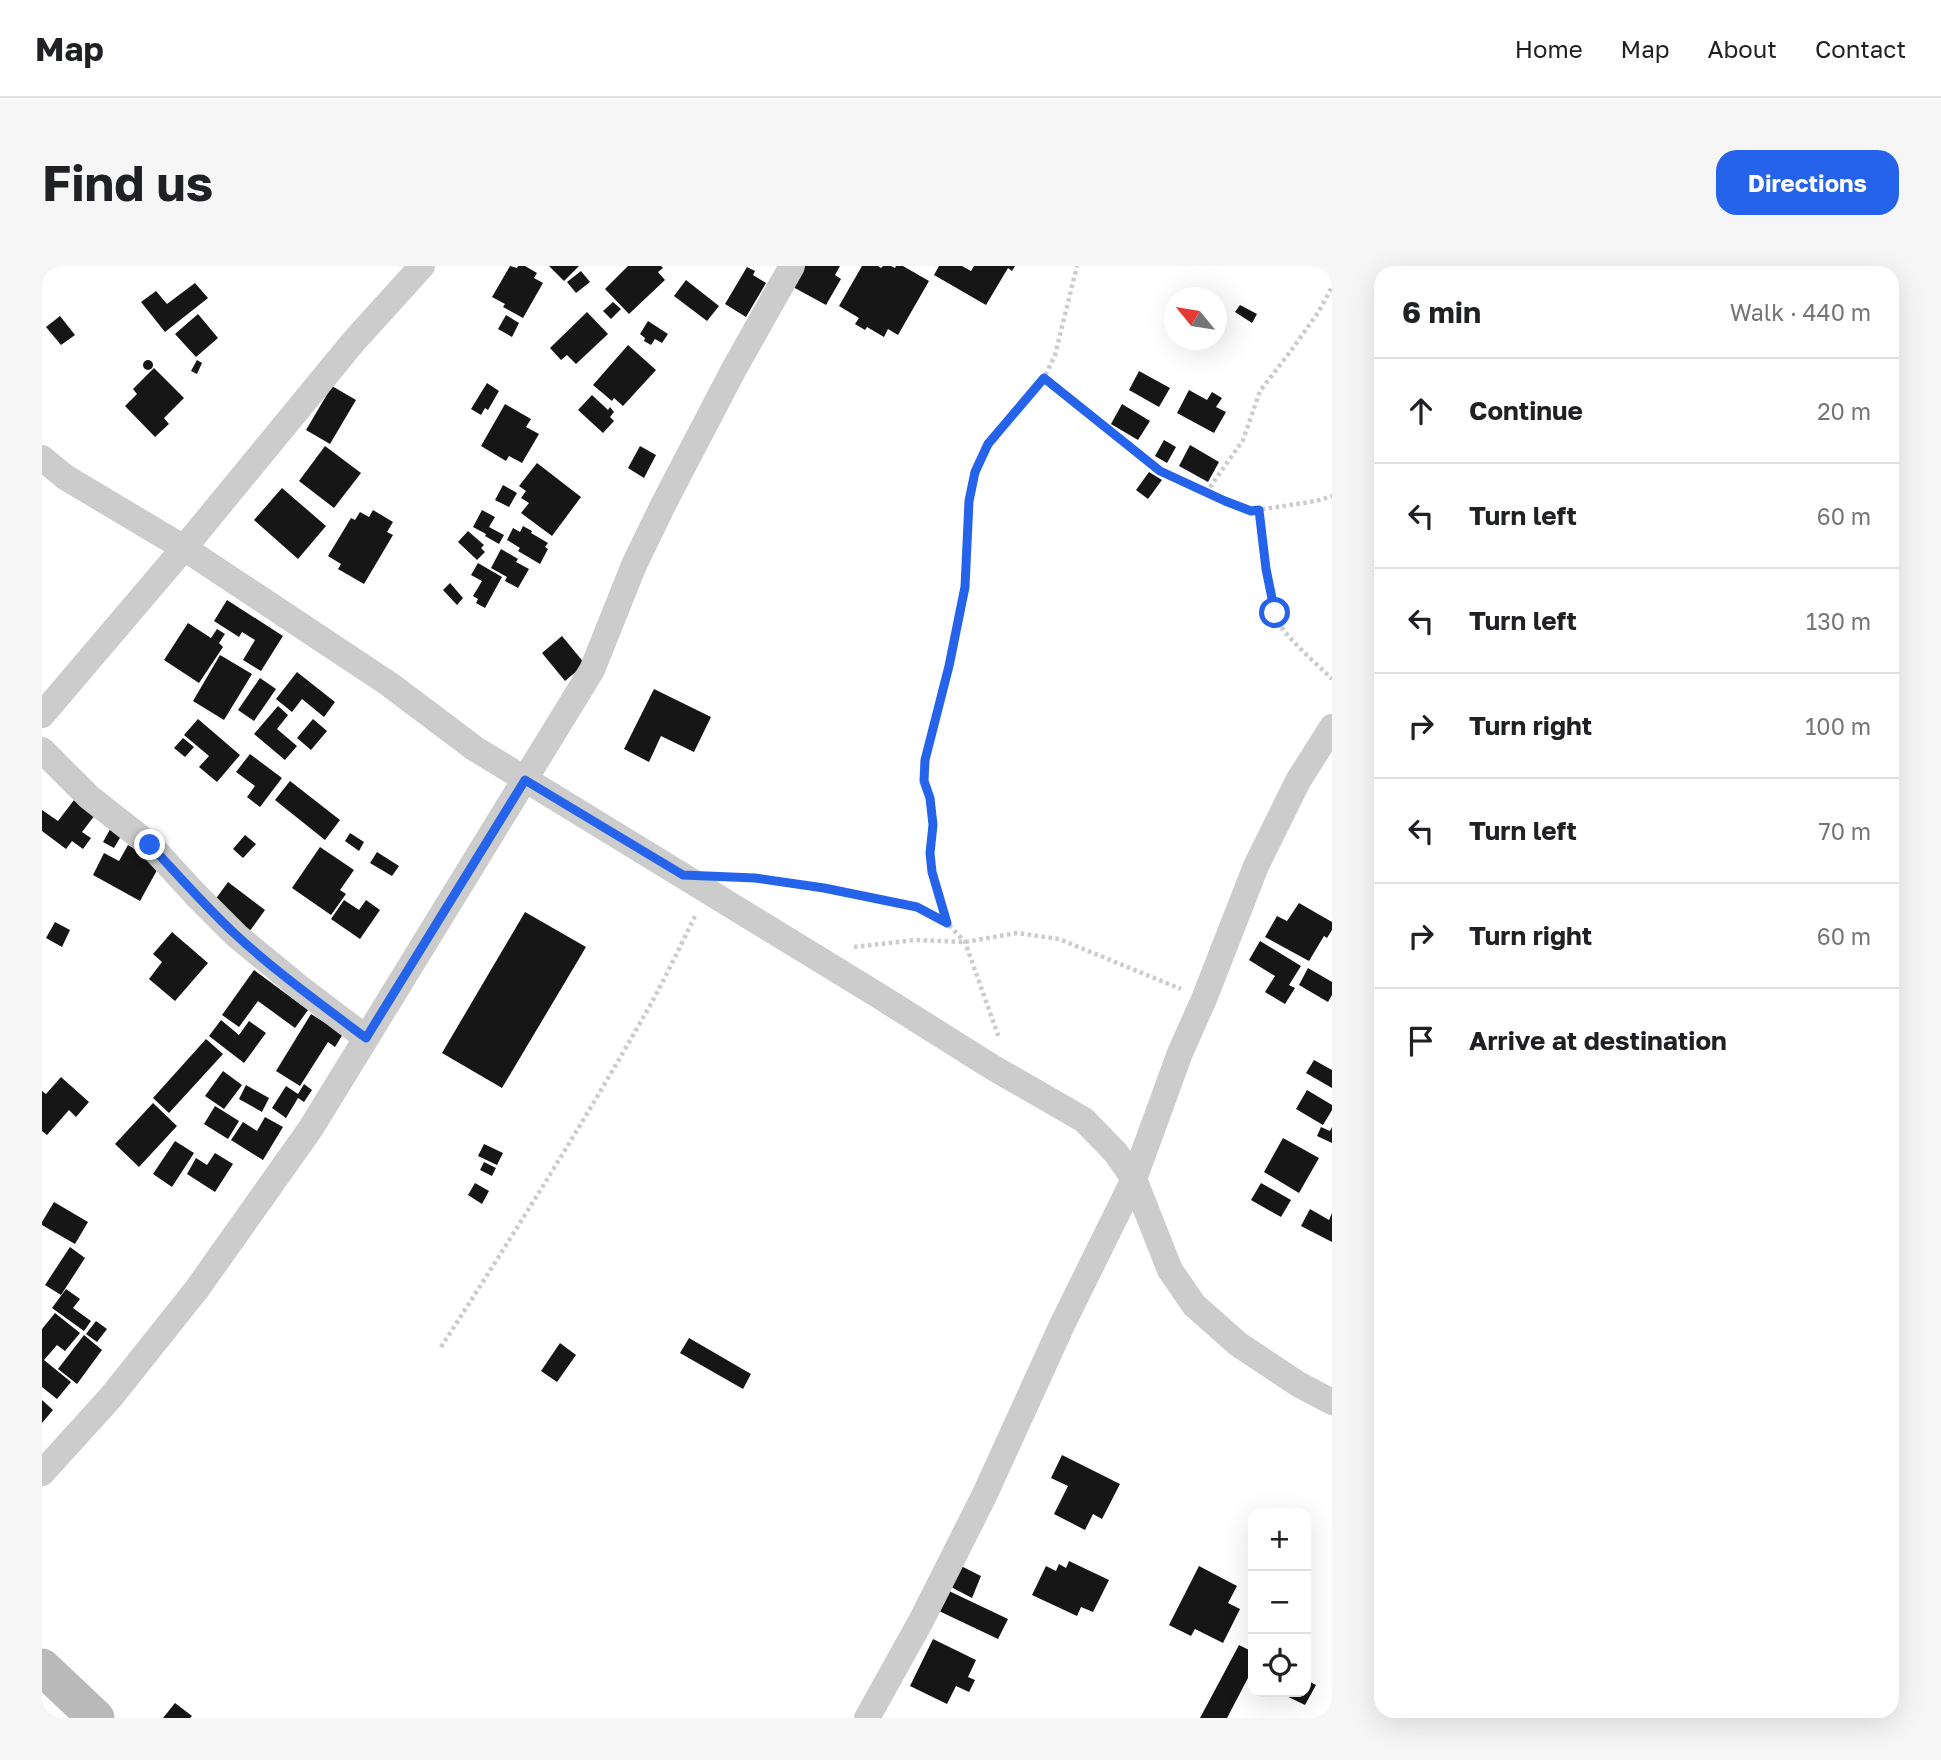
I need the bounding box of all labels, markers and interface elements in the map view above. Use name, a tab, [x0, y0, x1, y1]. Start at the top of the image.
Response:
text: Map	[35, 29, 104, 68]
text: Home	[1515, 34, 1583, 63]
text: Map	[1621, 34, 1670, 63]
text: About	[1708, 34, 1777, 63]
text: Contact	[1815, 34, 1906, 63]
button: Directions	[1716, 150, 1899, 215]
text: Find us	[42, 153, 213, 212]
north arrow	[1164, 287, 1227, 350]
text: 6 min	[1402, 294, 1481, 330]
text: Walk · 440 m	[1730, 298, 1871, 326]
icon: ahead	[1402, 392, 1440, 430]
text: Continue	[1469, 395, 1583, 426]
text: 20 m	[1817, 397, 1871, 425]
icon: left	[1402, 497, 1440, 535]
text: Turn left	[1469, 500, 1577, 531]
text: 60 m	[1817, 502, 1871, 530]
route start	[1259, 597, 1290, 628]
icon: left	[1402, 602, 1440, 640]
text: Turn left	[1469, 605, 1577, 636]
text: 130 m	[1806, 607, 1871, 635]
icon: right	[1402, 707, 1440, 745]
text: Turn right	[1469, 710, 1592, 741]
text: 100 m	[1805, 712, 1871, 740]
icon: left	[1402, 812, 1440, 850]
text: Turn left	[1469, 815, 1577, 846]
text: 70 m	[1818, 817, 1871, 845]
route end	[134, 829, 165, 860]
icon: right	[1402, 917, 1440, 955]
text: Turn right	[1469, 920, 1592, 951]
text: 60 m	[1817, 922, 1871, 950]
icon: arrive	[1402, 1022, 1440, 1060]
text: Arrive at destination	[1469, 1025, 1727, 1056]
map controls	[1248, 1508, 1311, 1697]
button: +	[1248, 1508, 1311, 1571]
button: −	[1248, 1571, 1311, 1634]
button: locate	[1248, 1634, 1311, 1697]

